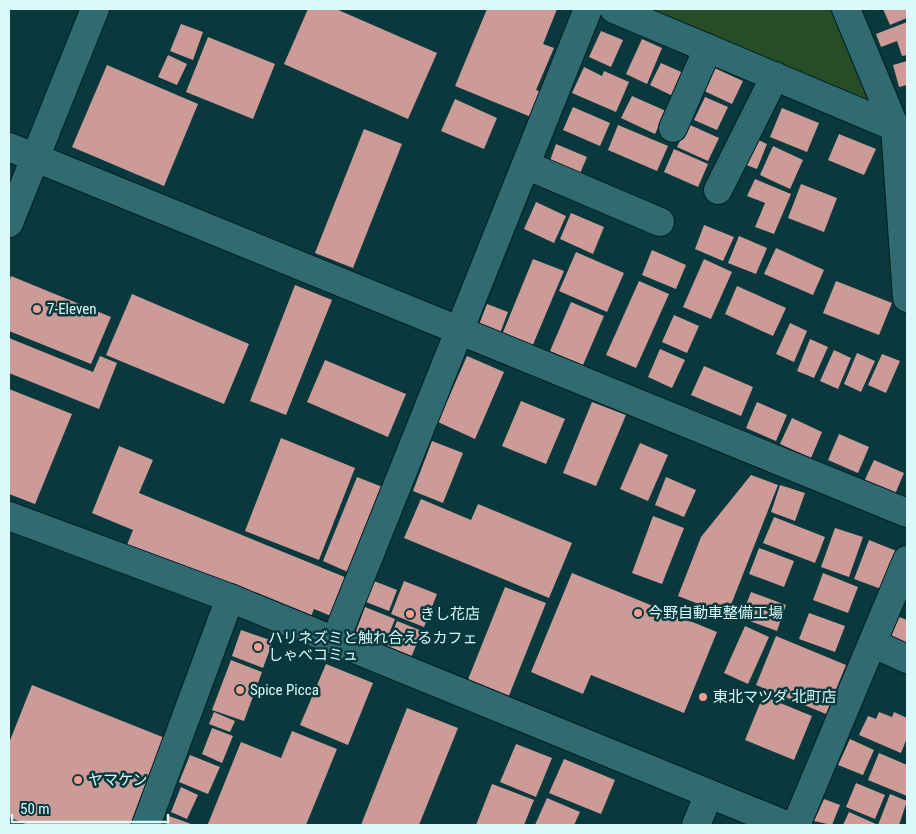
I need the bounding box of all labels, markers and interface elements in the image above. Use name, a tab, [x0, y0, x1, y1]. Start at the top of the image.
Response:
place label: 7-Eleven	[47, 300, 97, 318]
marker: 7-Eleven	[31, 303, 43, 315]
place label: 今野自動車整備工場	[648, 604, 783, 622]
place label: きし花店	[420, 605, 480, 623]
marker: 今野自動車整備工場	[632, 607, 644, 619]
marker: きし花店	[404, 608, 416, 620]
place label: ハリネズミと触れ合えるカフェ しゃべコミュ	[268, 629, 478, 664]
marker: ハリネズミと触れ合えるカフェ しゃべコミュ	[252, 641, 264, 653]
place label: Spice Picca	[250, 681, 319, 699]
marker: Spice Picca	[234, 684, 246, 696]
place label: 東北マツダ 北町店	[713, 688, 836, 706]
marker: 東北マツダ 北町店	[697, 691, 709, 703]
place label: ヤマケン	[88, 771, 148, 789]
marker: ヤマケン	[72, 774, 84, 786]
scale bar	[12, 792, 169, 824]
text: 50 m	[20, 800, 50, 818]

